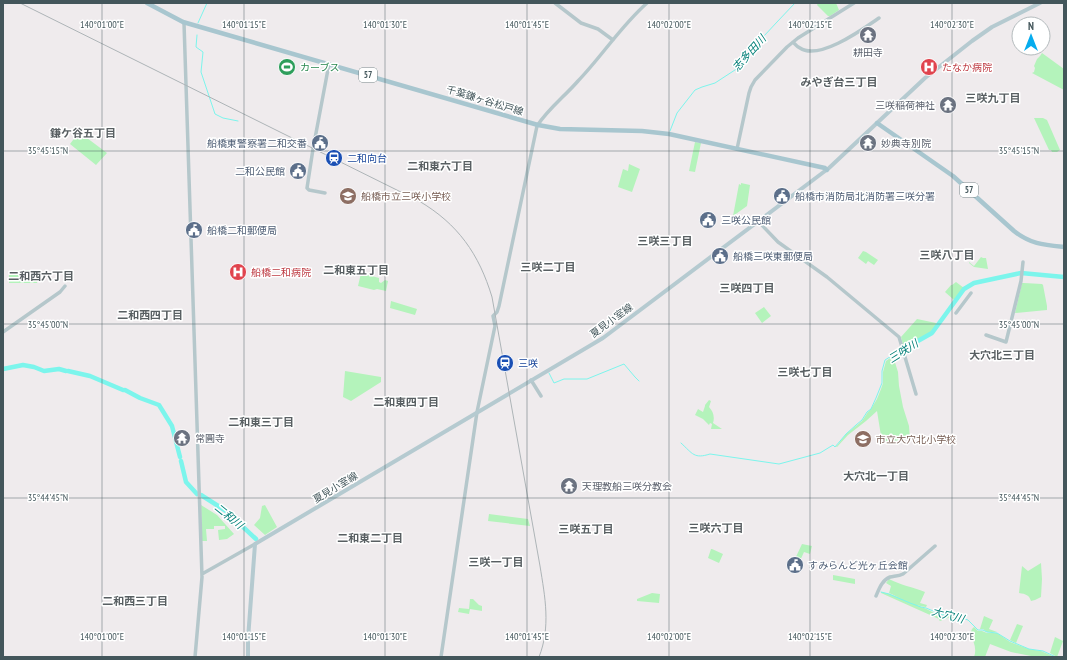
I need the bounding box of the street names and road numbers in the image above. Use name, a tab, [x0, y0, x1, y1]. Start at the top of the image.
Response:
road number: 57	[359, 68, 377, 82]
street label: 千葉鎌ヶ谷松戸線	[445, 83, 525, 118]
road number: 57	[960, 183, 978, 197]
street label: 夏見小室線	[587, 300, 635, 340]
street label: 夏見小室線	[310, 469, 360, 506]

